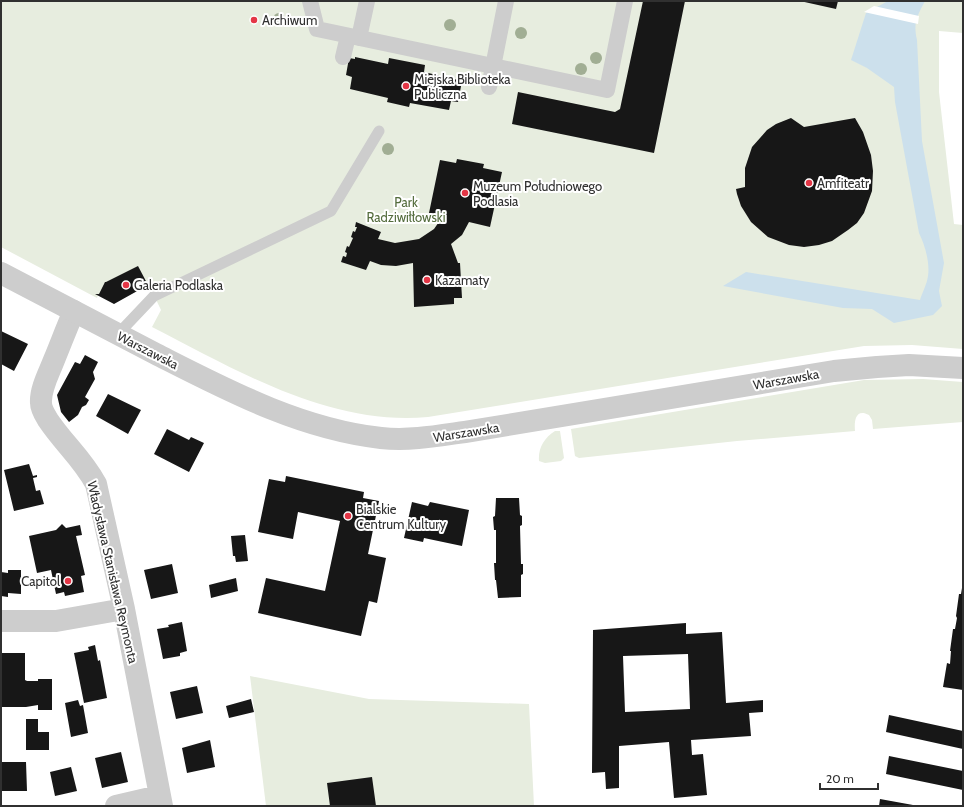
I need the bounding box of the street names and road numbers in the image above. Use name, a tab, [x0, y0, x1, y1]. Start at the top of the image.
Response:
street label: Warszawska	[115, 328, 182, 373]
street label: Warszawska	[752, 365, 821, 393]
street label: Warszawska	[432, 419, 501, 445]
street label: Władysława Stanisława Reymonta	[84, 479, 142, 665]

